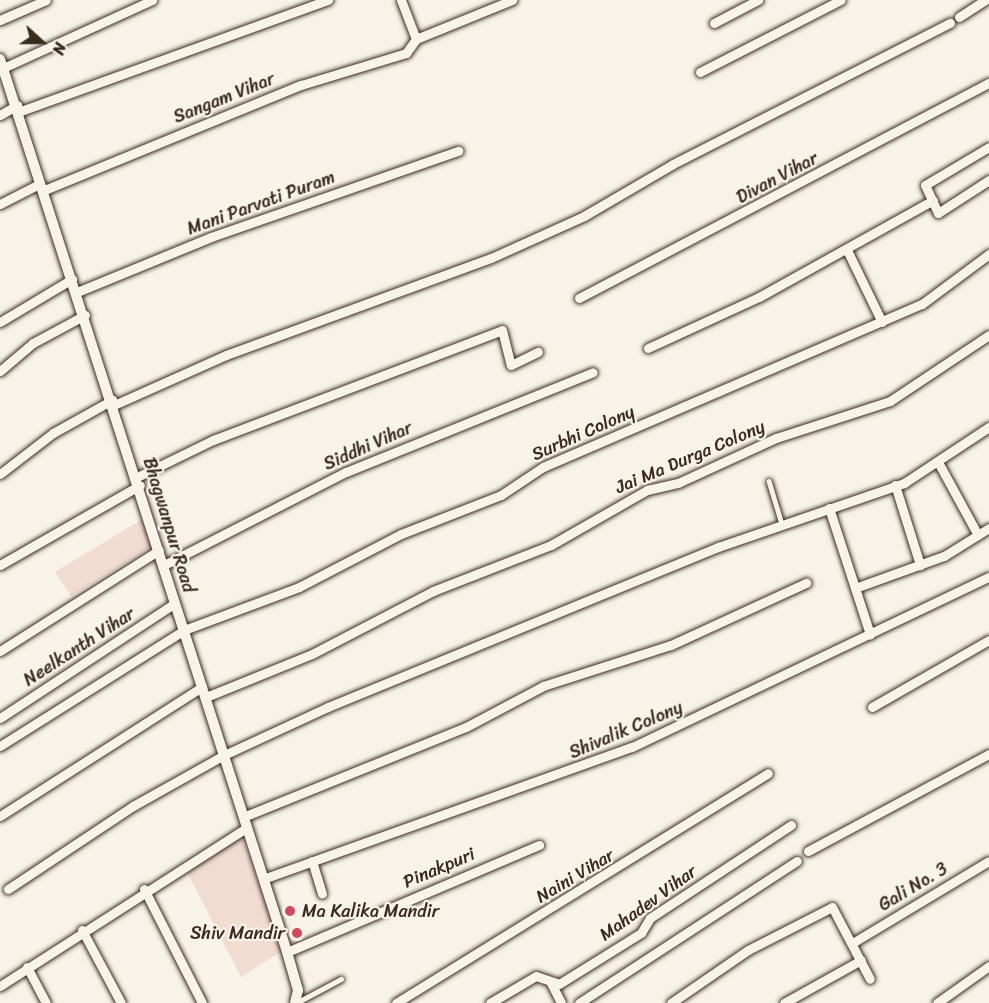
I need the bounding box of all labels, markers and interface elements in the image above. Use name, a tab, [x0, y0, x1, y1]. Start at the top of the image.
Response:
north arrow	[12, 12, 72, 72]
text: N	[44, 38, 75, 59]
street label: Sangam Vihar	[170, 68, 278, 128]
street label: Divan Vihar	[733, 148, 821, 208]
street label: Mani Parvati Puram	[184, 166, 338, 240]
street label: Surbhi Colony	[528, 401, 638, 465]
street label: Jai Ma Durga Colony	[612, 416, 768, 498]
street label: Siddhi Vihar	[320, 417, 416, 475]
street label: Bhagwanpur Road	[138, 455, 200, 595]
street label: Neelkanth Vihar	[19, 603, 139, 691]
street label: Shivalik Colony	[566, 696, 686, 764]
street label: Pinakpuri	[400, 843, 478, 893]
street label: Naini Vihar	[532, 844, 618, 908]
street label: Gali No. 3	[875, 858, 951, 916]
street label: Mahadev Vihar	[595, 860, 701, 946]
place label: Ma Kalika Mandir	[302, 900, 439, 922]
marker: Ma Kalika Mandir	[283, 904, 297, 918]
place label: Shiv Mandir	[191, 922, 285, 944]
marker: Shiv Mandir	[290, 926, 304, 940]

